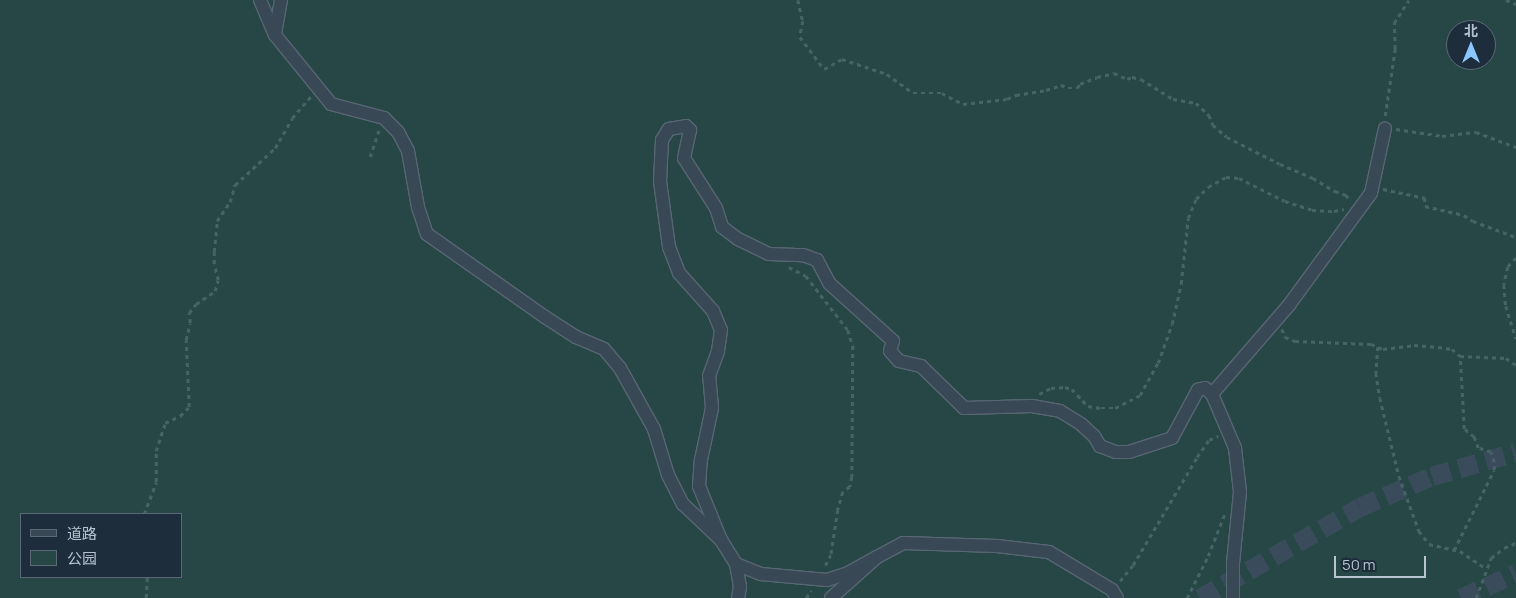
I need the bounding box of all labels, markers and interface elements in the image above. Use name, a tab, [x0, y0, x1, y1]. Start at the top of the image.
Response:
north arrow	[1446, 20, 1496, 70]
text: 北	[1464, 21, 1478, 40]
legend	[20, 513, 182, 578]
text: 道路	[67, 523, 97, 544]
scale bar	[1336, 546, 1428, 578]
text: 公园	[67, 548, 97, 569]
text: 50 m	[1342, 554, 1376, 575]

